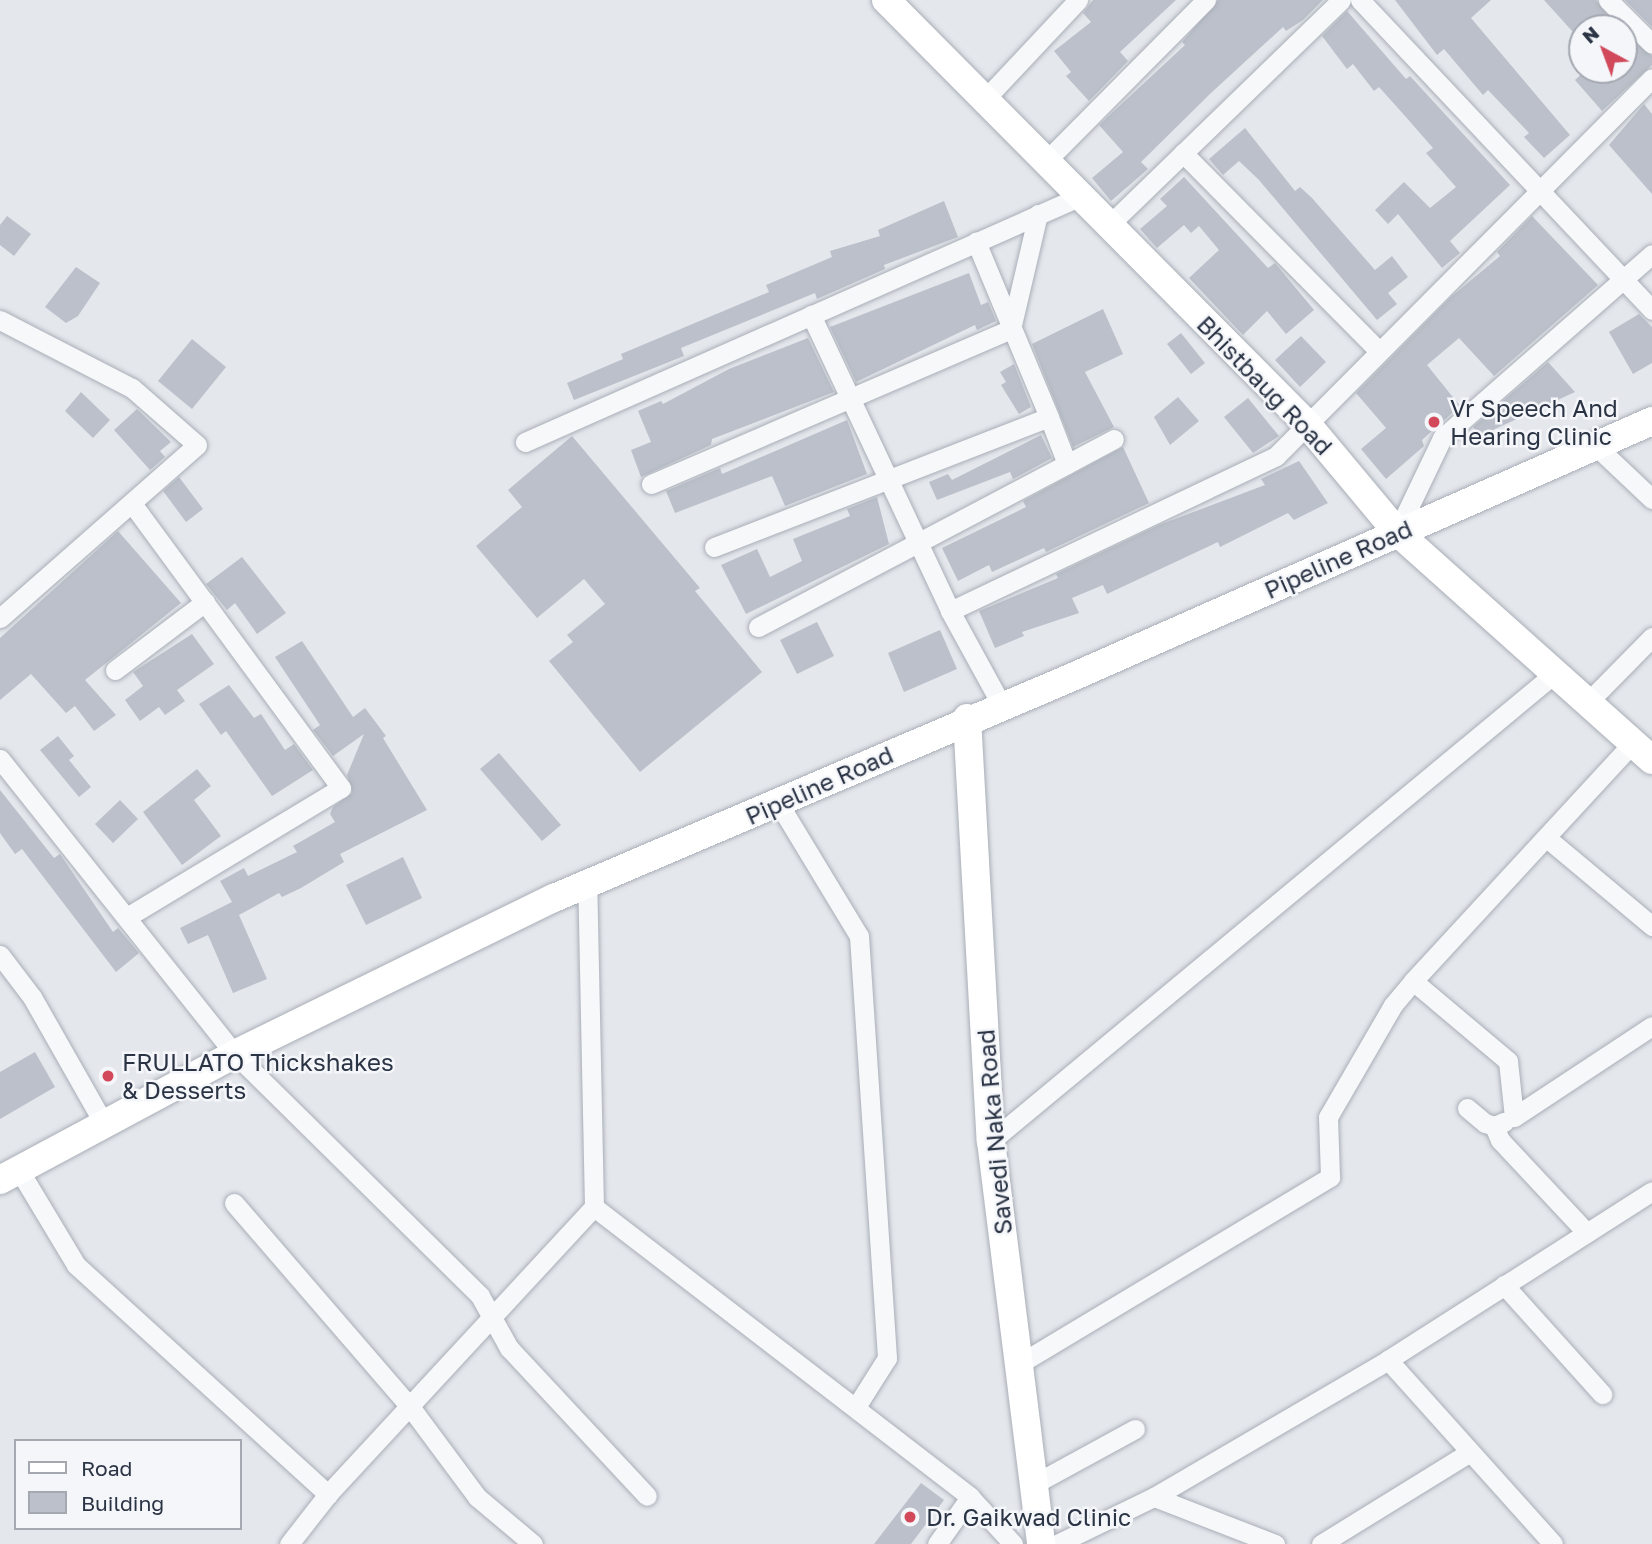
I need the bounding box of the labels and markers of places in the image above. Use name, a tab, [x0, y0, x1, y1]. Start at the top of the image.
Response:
place label: Vr Speech And Hearing Clinic	[1450, 394, 1618, 450]
marker: Vr Speech And Hearing Clinic	[1424, 412, 1444, 432]
place label: FRULLATO Thickshakes & Desserts	[122, 1048, 394, 1104]
marker: FRULLATO Thickshakes & Desserts	[100, 1068, 116, 1084]
place label: Dr. Gaikwad Clinic	[926, 1503, 1131, 1531]
marker: Dr. Gaikwad Clinic	[900, 1507, 920, 1527]

